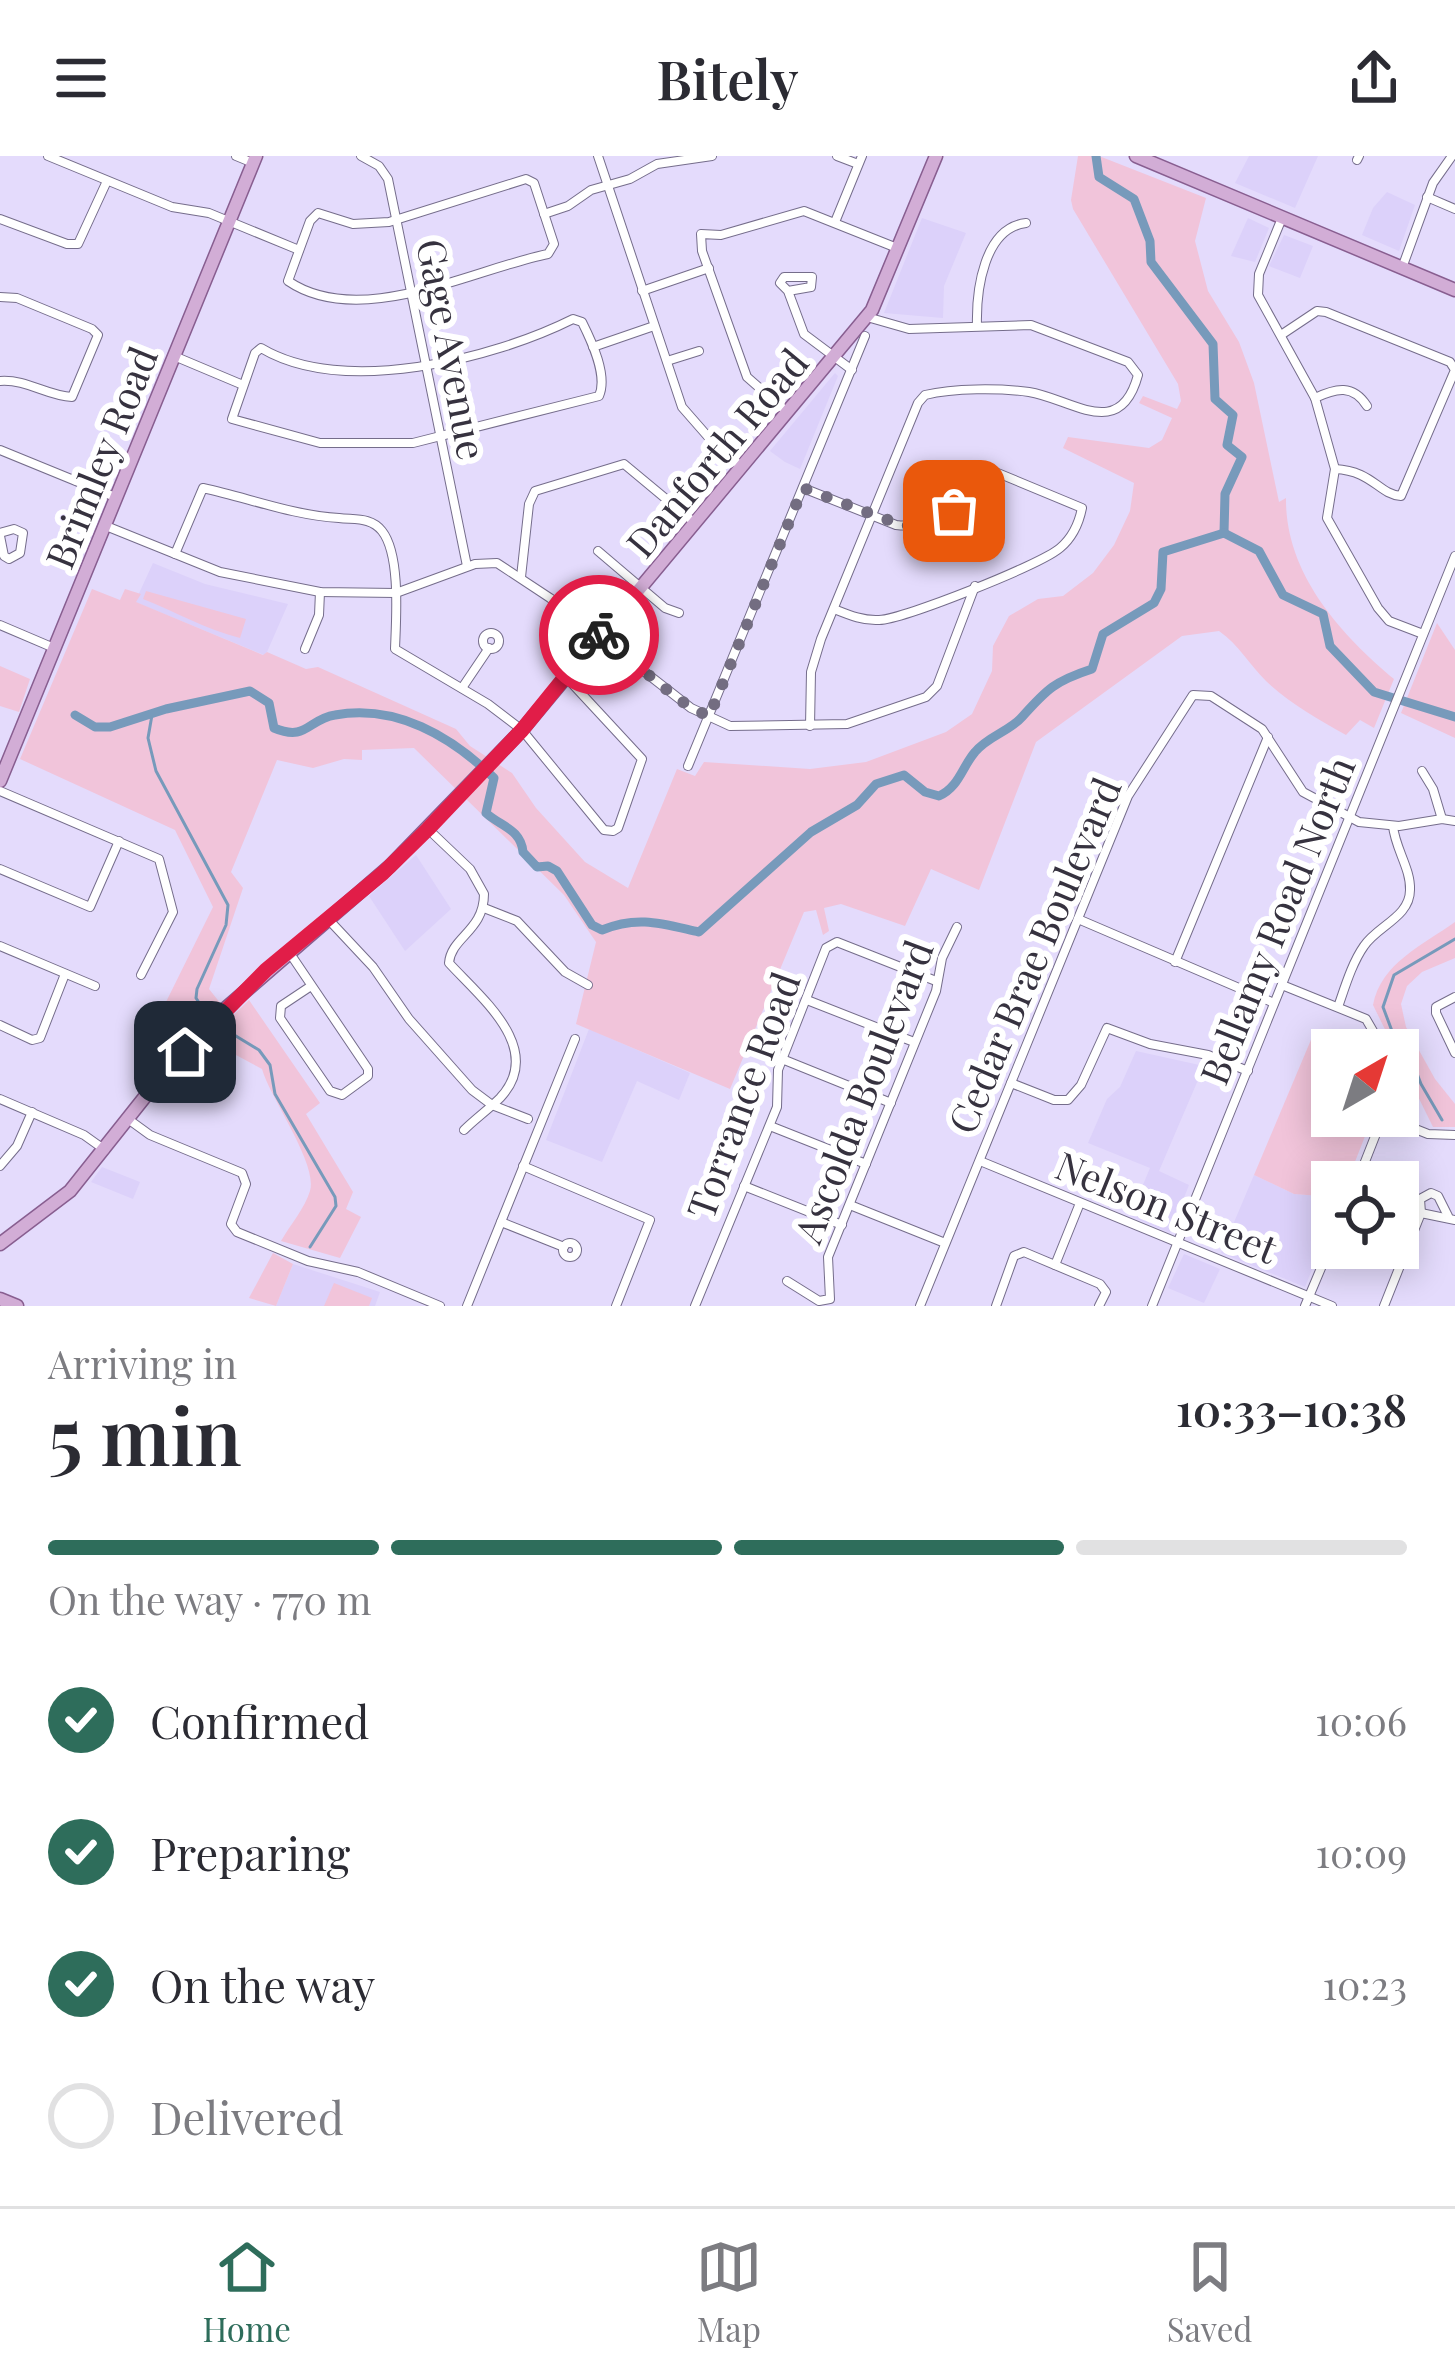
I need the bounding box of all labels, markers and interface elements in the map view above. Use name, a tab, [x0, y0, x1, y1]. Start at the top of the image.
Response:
text: Bitely	[656, 42, 799, 114]
icon: menu	[48, 45, 114, 111]
icon: share	[1341, 45, 1407, 111]
street label: Gage Avenue	[406, 234, 500, 464]
street label: Danforth Road	[614, 337, 818, 567]
street label: Brimley Road	[32, 338, 168, 576]
pin	[903, 460, 1005, 562]
icon: bag	[921, 478, 987, 544]
courier	[539, 575, 659, 695]
icon: bike	[566, 602, 632, 668]
street label: Bellamy Road North	[1186, 748, 1366, 1092]
street label: Cedar Brae Boulevard	[935, 769, 1131, 1141]
street label: Ascolda Boulevard	[780, 932, 944, 1251]
street label: Torrance Road	[673, 965, 811, 1225]
pin	[134, 1001, 236, 1103]
icon: home	[152, 1019, 218, 1085]
north arrow	[1311, 1029, 1419, 1137]
map controls	[1311, 1029, 1419, 1269]
street label: Nelson Street	[1049, 1138, 1286, 1274]
button: locate	[1311, 1161, 1419, 1269]
text: Arriving in	[48, 1337, 237, 1389]
text: 10:33–10:38	[1176, 1378, 1407, 1438]
text: 5 min	[48, 1382, 242, 1486]
text: On the way · 770 m	[48, 1573, 371, 1625]
icon: check	[48, 1687, 114, 1753]
text: Confirmed	[150, 1690, 369, 1750]
text: 10:06	[1315, 1694, 1407, 1746]
icon: check	[48, 1819, 114, 1885]
text: Preparing	[150, 1822, 350, 1882]
text: 10:09	[1316, 1826, 1407, 1878]
icon: check	[48, 1951, 114, 2017]
text: On the way	[150, 1954, 375, 2014]
text: 10:23	[1323, 1958, 1407, 2010]
text: Delivered	[150, 2086, 344, 2146]
tab: Home	[202, 2234, 291, 2350]
tab: Map	[696, 2234, 762, 2350]
tab: Saved	[1167, 2234, 1253, 2350]

